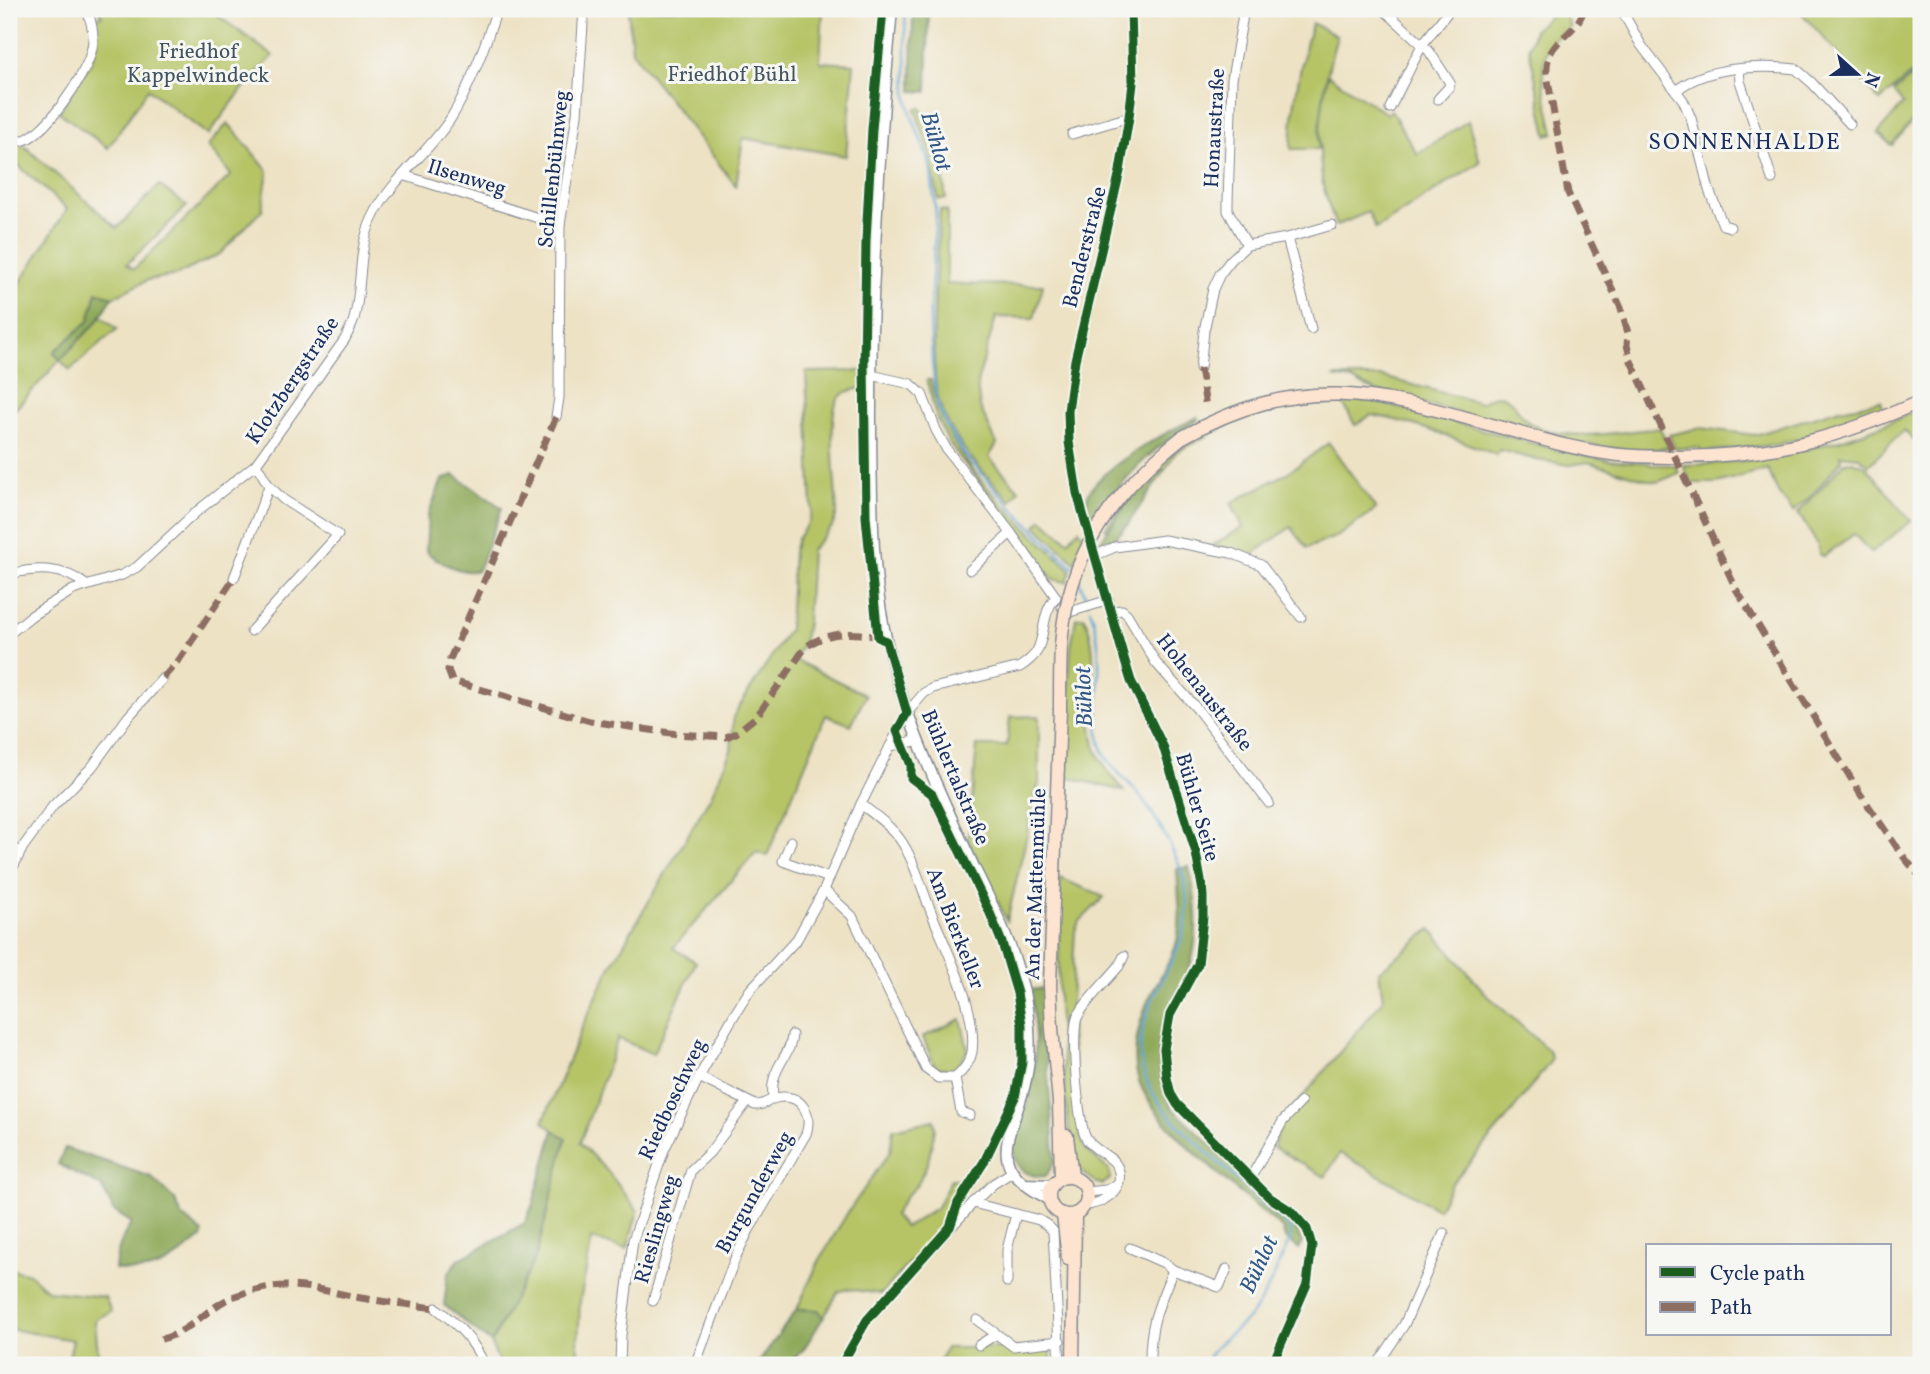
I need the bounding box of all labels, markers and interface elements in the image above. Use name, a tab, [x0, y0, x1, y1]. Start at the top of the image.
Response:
park label: Friedhof Kappelwindeck	[127, 38, 270, 91]
north arrow	[1822, 38, 1892, 108]
park label: Friedhof Bühl	[668, 61, 796, 90]
street label: Honaustraße	[1198, 67, 1233, 189]
text: N	[1856, 68, 1886, 91]
street label: Schillenbühnweg	[532, 89, 577, 250]
water label: Bühlot	[911, 108, 959, 176]
district label: SONNENHALDE	[1648, 127, 1842, 159]
street label: Ilsenweg	[424, 153, 510, 204]
street label: Benderstraße	[1056, 184, 1115, 311]
street label: Klotzbergstraße	[240, 311, 347, 451]
street label: Hohenaustraße	[1149, 628, 1259, 758]
water label: Bühlot	[1068, 666, 1102, 728]
street label: Bühlertalstraße	[913, 705, 996, 850]
street label: Bühler Seite	[1167, 750, 1226, 865]
street label: An der Mattenmühle	[1019, 788, 1054, 981]
street label: Am Bierkeller	[918, 864, 991, 994]
street label: Riedboschweg	[632, 1034, 714, 1165]
street label: Burgunderweg	[710, 1126, 801, 1259]
street label: Rieslingweg	[628, 1171, 687, 1287]
water label: Bühlot	[1233, 1230, 1287, 1299]
legend	[1646, 1244, 1892, 1336]
text: Cycle path	[1710, 1260, 1805, 1289]
text: Path	[1710, 1294, 1752, 1323]

